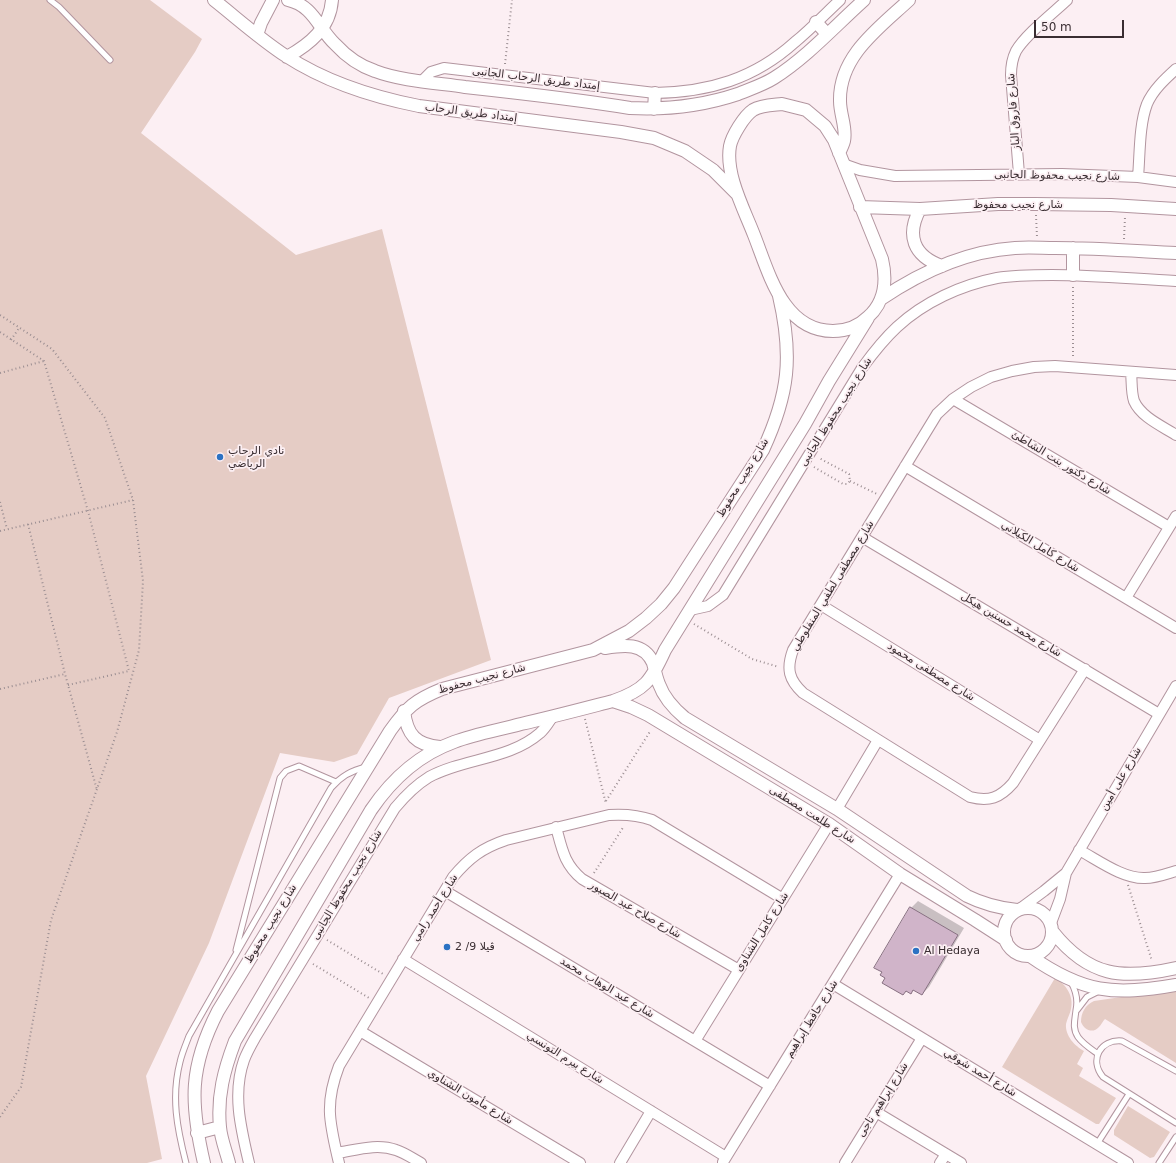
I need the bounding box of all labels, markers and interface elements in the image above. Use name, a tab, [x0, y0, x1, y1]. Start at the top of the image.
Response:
scale bar	[1036, 12, 1126, 38]
text: 50 m	[1041, 20, 1072, 34]
street label: إمتداد طريق الرحاب الجانبى	[471, 65, 601, 93]
street label: شارع فاروق الباز	[1005, 73, 1023, 151]
street label: إمتداد طريق الرحاب	[424, 101, 518, 125]
street label: شارع نجيب محفوظ الجانبى	[994, 168, 1120, 184]
street label: شارع نجيب محفوظ	[973, 198, 1063, 212]
street label: شارع نجيب محفوظ الجانبى	[797, 355, 875, 469]
street label: شارع دكتور بنت الشاطئ	[1009, 428, 1113, 498]
street label: شارع نجيب محفوظ	[714, 436, 772, 520]
place label: نادي الرحاب الرياضي	[228, 444, 284, 470]
marker: نادي الرحاب الرياضي	[215, 452, 225, 462]
street label: شارع مصطفى لطفي المنفلوطي	[789, 518, 877, 654]
street label: شارع كامل الكيلاني	[999, 518, 1081, 576]
street label: شارع محمد حسنين هيكل	[958, 590, 1064, 660]
street label: شارع مصطفى محمود	[885, 640, 977, 704]
street label: شارع نجيب محفوظ	[437, 661, 527, 697]
street label: شارع على أمين	[1097, 745, 1145, 813]
street label: شارع طلعت مصطفى	[766, 783, 858, 847]
street label: شارع نجيب محفوظ الجانبى	[309, 828, 385, 942]
street label: شارع أحمد رامي	[409, 872, 461, 944]
street label: شارع صلاح عبد الصبور	[587, 878, 683, 942]
street label: شارع نجيب محفوظ	[242, 882, 300, 966]
street label: شارع كامل الشناوى	[732, 890, 792, 974]
place label: ڤيلا 9/ 2	[455, 940, 495, 954]
marker: ڤيلا 9/ 2	[442, 942, 452, 952]
place label: Al Hedaya	[924, 944, 980, 958]
marker: Al Hedaya	[911, 946, 921, 956]
street label: شارع عبد الوهاب محمد	[558, 955, 656, 1021]
street label: شارع حافظ إبراهيم	[783, 978, 841, 1060]
street label: شارع بيرم التونسي	[524, 1029, 606, 1087]
street label: شارع أحمد شوقي	[941, 1046, 1019, 1100]
street label: شارع إبراهيم ناجى	[855, 1060, 911, 1140]
street label: شارع مأمون الشناوي	[425, 1066, 515, 1128]

